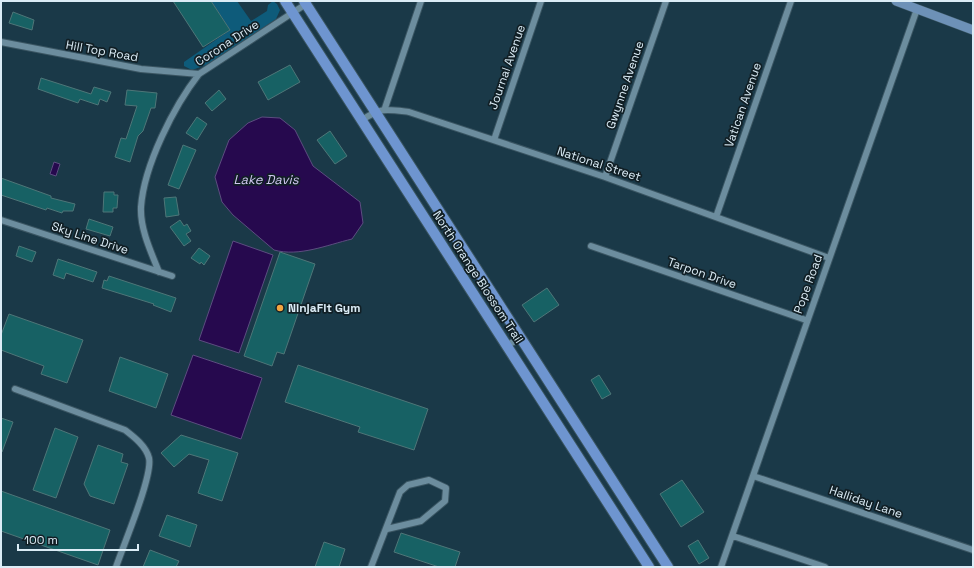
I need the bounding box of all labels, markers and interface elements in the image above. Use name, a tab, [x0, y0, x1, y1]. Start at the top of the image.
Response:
street label: Corona Drive	[192, 16, 262, 70]
street label: Journal Avenue	[485, 23, 529, 111]
street label: Hill Top Road	[65, 37, 139, 65]
street label: Gwynne Avenue	[602, 39, 648, 131]
street label: Vatican Avenue	[721, 60, 765, 150]
street label: National Street	[555, 143, 643, 185]
water label: Lake Davis	[233, 171, 300, 188]
street label: North Orange Blossom Trail	[429, 208, 527, 346]
street label: Sky Line Drive	[49, 218, 131, 258]
street label: Pope Road	[790, 252, 826, 316]
street label: Tarpon Drive	[665, 254, 739, 292]
place label: NinjaFit Gym	[288, 300, 360, 316]
marker: NinjaFit Gym	[275, 303, 285, 313]
street label: Halliday Lane	[827, 482, 905, 522]
scale bar	[18, 526, 138, 552]
text: 100 m	[24, 532, 58, 548]

